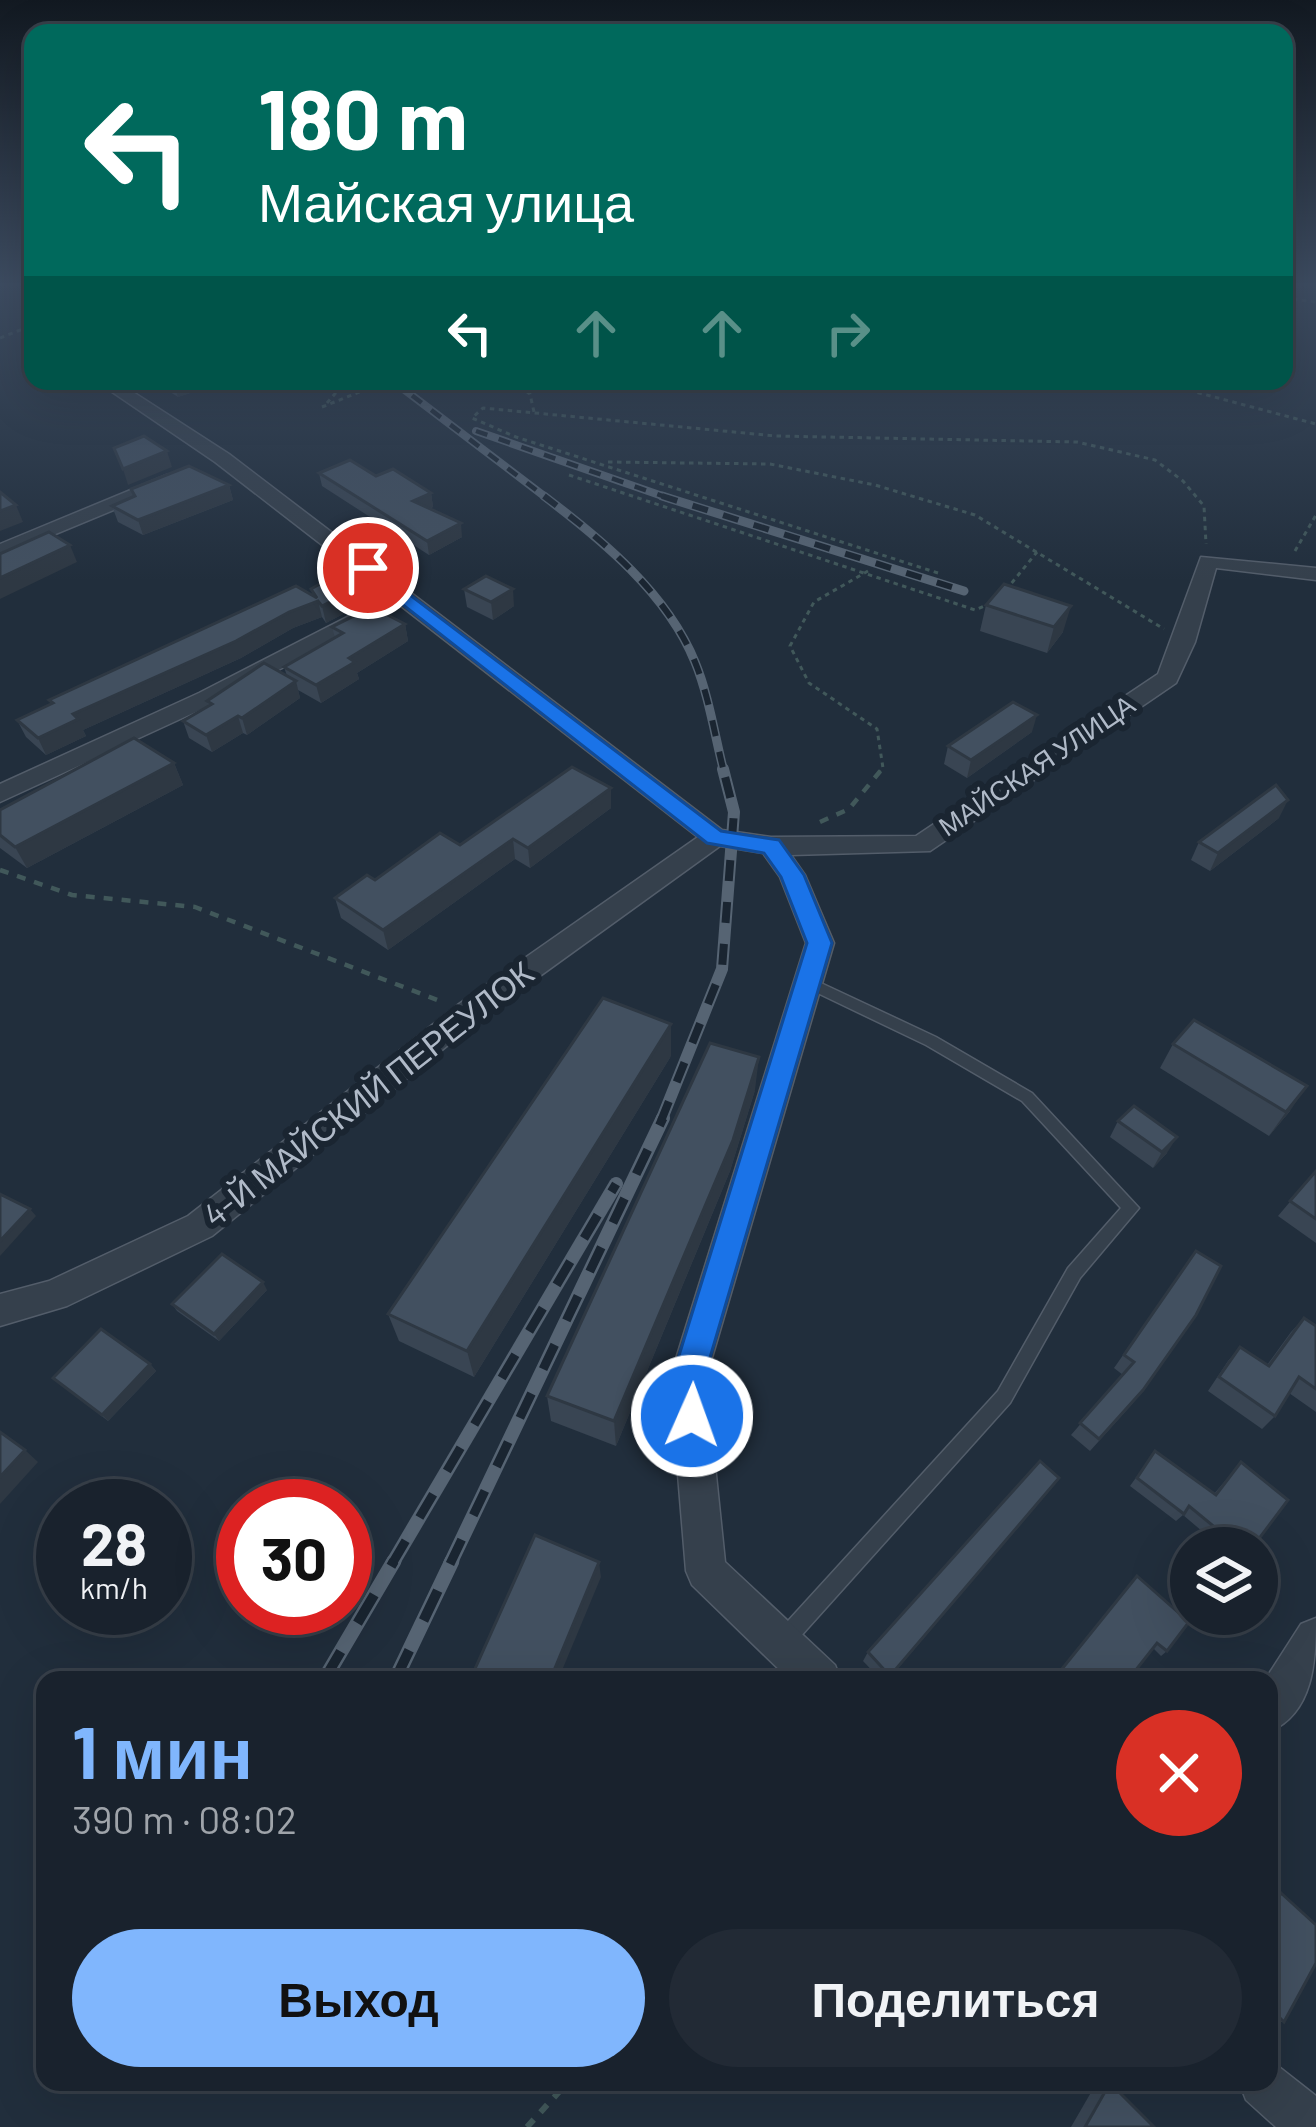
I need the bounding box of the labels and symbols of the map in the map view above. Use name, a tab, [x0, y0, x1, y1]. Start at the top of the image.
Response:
pin	[317, 517, 419, 619]
street label: МАЙСКАЯ УЛИЦА	[932, 687, 1140, 843]
street label: 4-Й МАЙСКИЙ ПЕРЕУЛОК	[194, 951, 541, 1235]
position arrow	[629, 1353, 755, 1479]
speed limit sign: 30	[216, 1479, 372, 1635]

